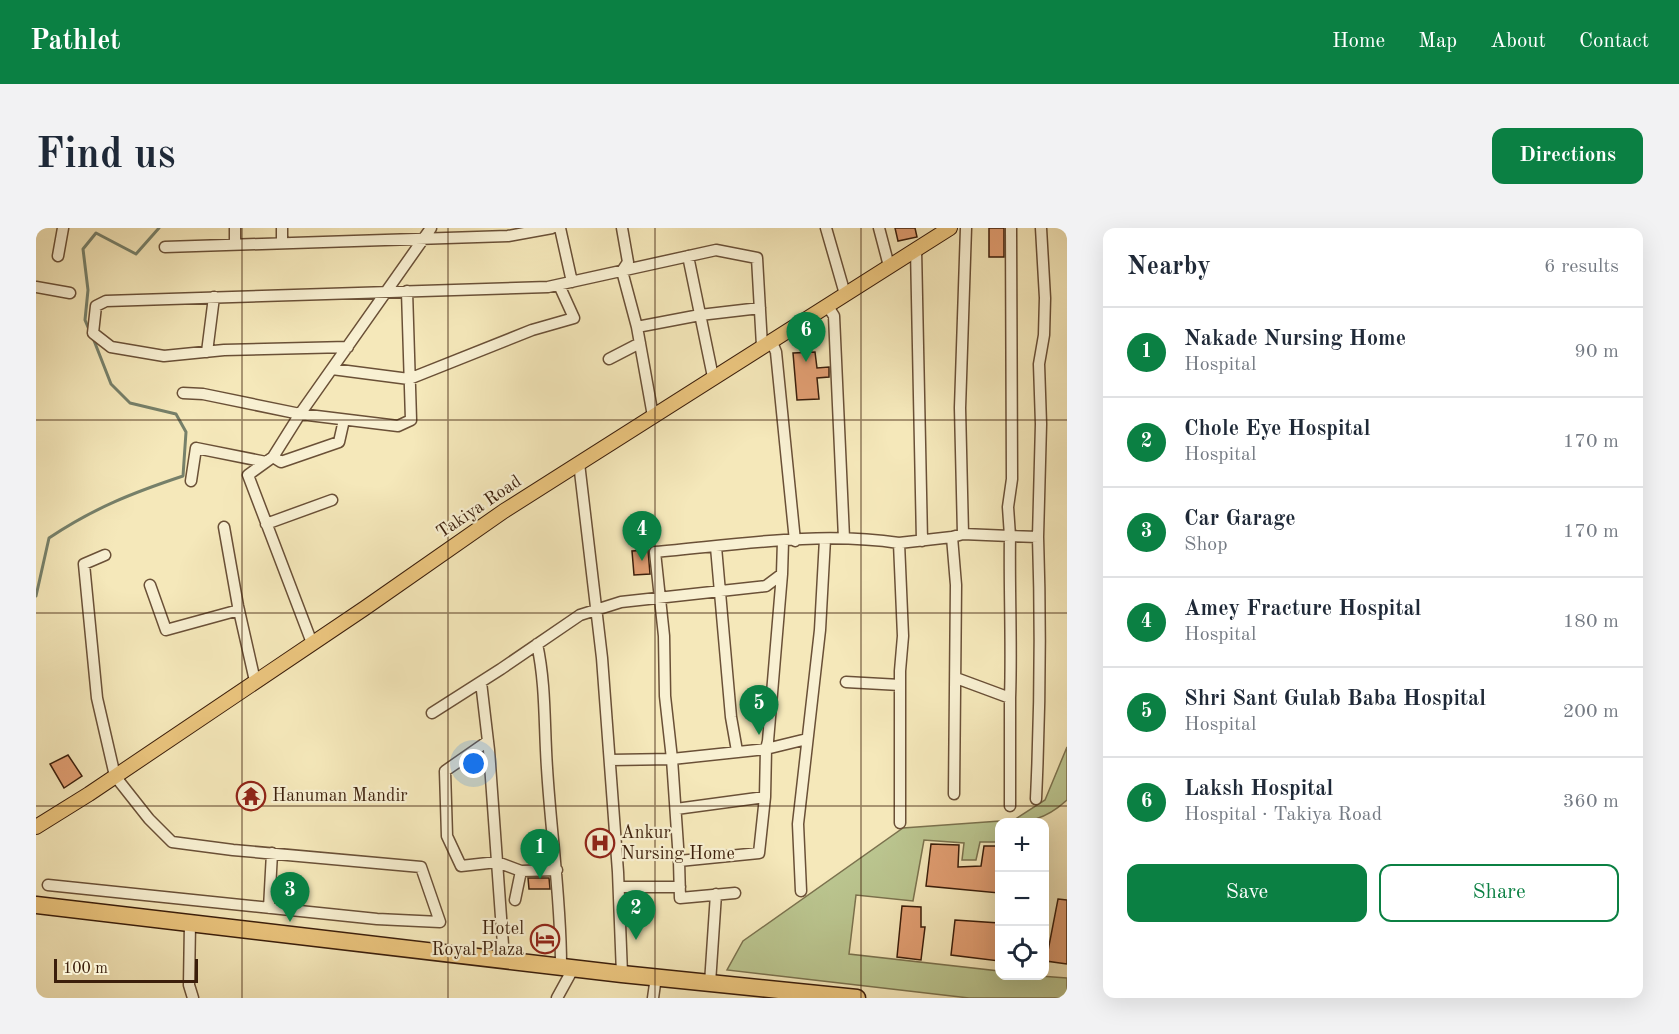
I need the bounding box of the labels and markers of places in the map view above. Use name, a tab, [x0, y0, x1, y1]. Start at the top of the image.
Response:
pin: 6	[786, 312, 826, 362]
pin: 4	[622, 512, 662, 561]
pin: 5	[740, 686, 778, 735]
temple icon: Hanuman Mandir	[235, 780, 267, 812]
place label: Hanuman Mandir	[272, 787, 408, 805]
place label: Ankur Nursing Home	[621, 824, 735, 863]
hospital icon: Ankur Nursing Home	[584, 827, 616, 859]
pin: 1	[520, 830, 560, 879]
pin: 3	[270, 872, 310, 922]
pin: 2	[616, 890, 656, 940]
place label: Hotel Royal Plaza	[432, 920, 524, 959]
hotel icon: Hotel Royal Plaza	[529, 923, 561, 955]

